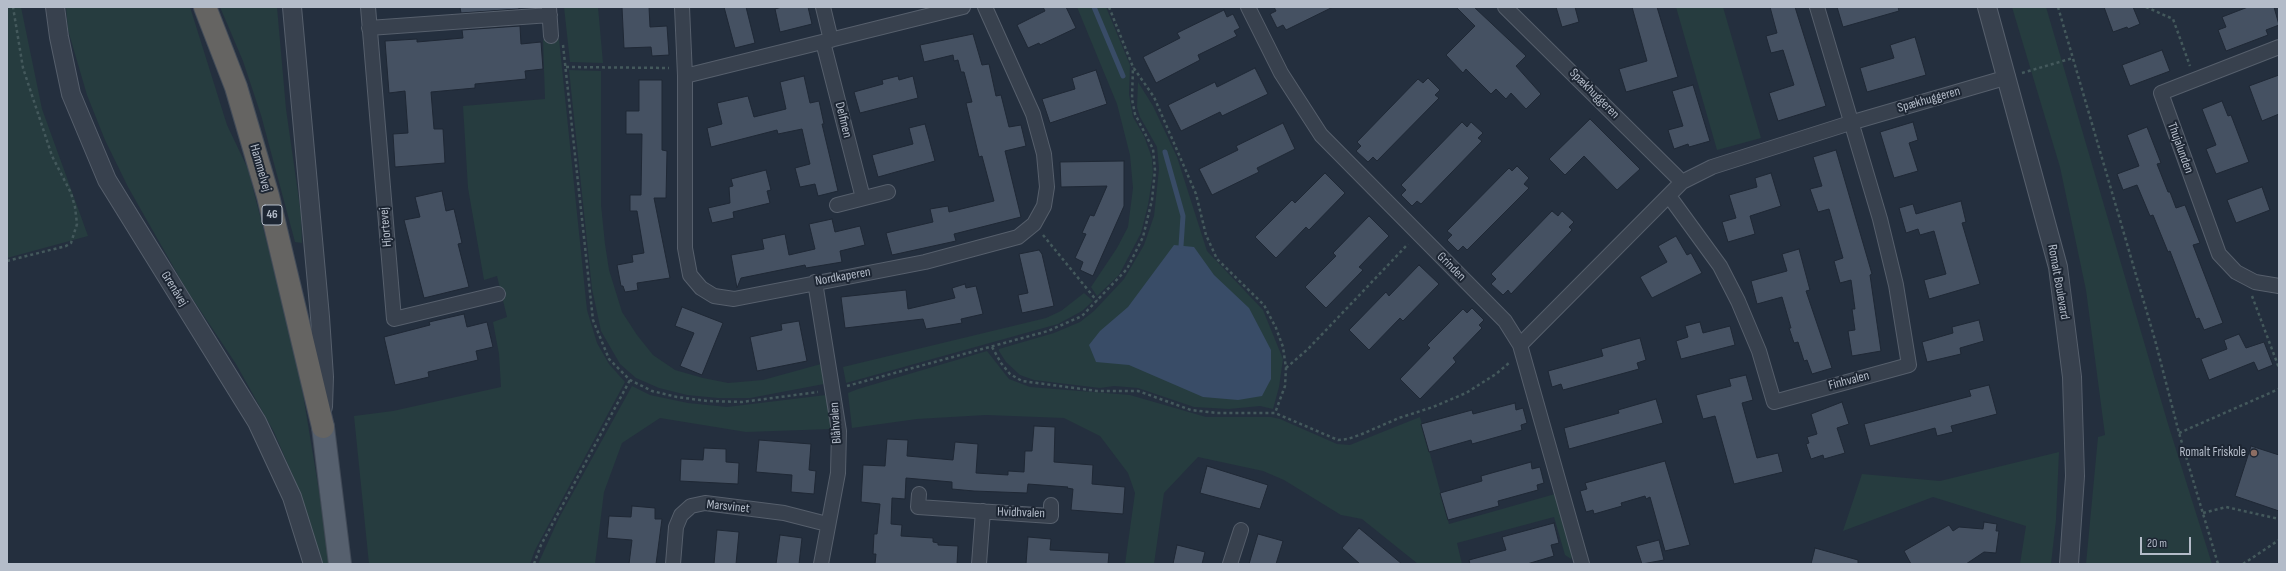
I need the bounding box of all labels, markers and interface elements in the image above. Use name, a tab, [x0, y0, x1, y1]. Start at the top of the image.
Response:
street label: Spækhuggeren	[1566, 66, 1622, 122]
street label: Spækhuggeren	[1896, 84, 1962, 116]
street label: Delfinen	[831, 101, 855, 139]
street label: Thujalunden	[2164, 120, 2196, 176]
street label: Hammelvej	[246, 143, 274, 193]
road number: 46	[262, 205, 282, 225]
street label: Hjortevej	[377, 207, 395, 247]
street label: Romalt Boulevard	[2044, 243, 2072, 321]
street label: Grinden	[1433, 249, 1469, 285]
street label: Nordkaperen	[814, 264, 872, 290]
street label: Grenåvej	[157, 269, 191, 309]
street label: Finhvalen	[1827, 368, 1871, 394]
street label: Blåhvalen	[827, 402, 845, 444]
place label: Romalt Friskole	[2179, 445, 2246, 461]
marker: Romalt Friskole	[2249, 448, 2259, 458]
street label: Marsvinet	[706, 497, 750, 517]
street label: Hvidhvalen	[997, 504, 1045, 522]
scale bar	[2142, 529, 2193, 555]
text: 20 m	[2147, 536, 2167, 551]

